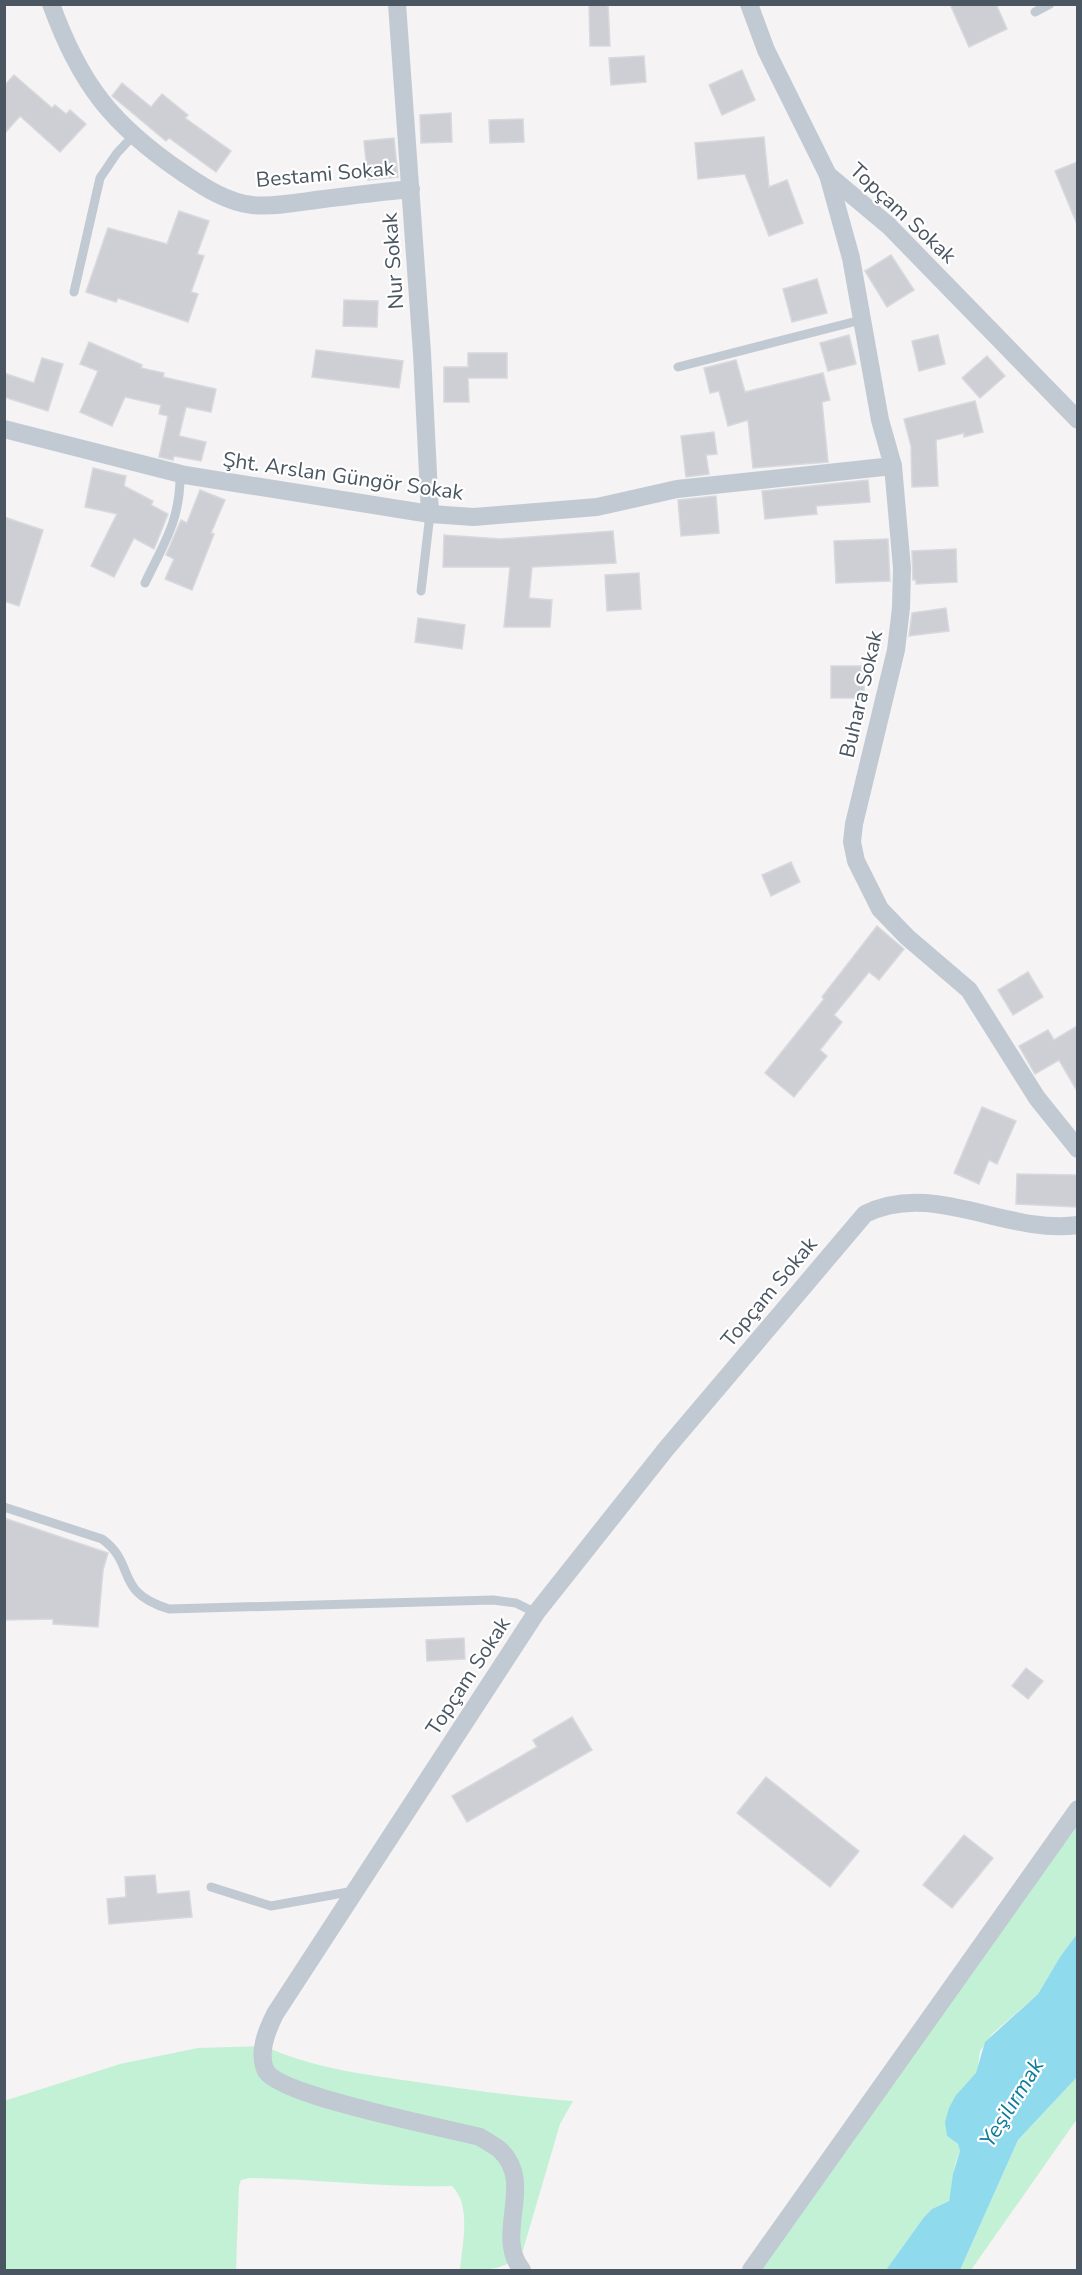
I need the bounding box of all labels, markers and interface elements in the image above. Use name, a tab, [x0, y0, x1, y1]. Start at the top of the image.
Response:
street label: Bestami Sokak	[255, 154, 396, 194]
street label: Topçam Sokak	[844, 156, 963, 270]
street label: Nur Sokak	[376, 211, 410, 310]
street label: Şht. Arslan Güngör Sokak	[221, 445, 466, 507]
street label: Buhara Sokak	[833, 627, 889, 760]
street label: Topçam Sokak	[715, 1231, 824, 1353]
street label: Topçam Sokak	[419, 1611, 517, 1741]
water label: Yeşilırmak	[973, 2052, 1052, 2153]

